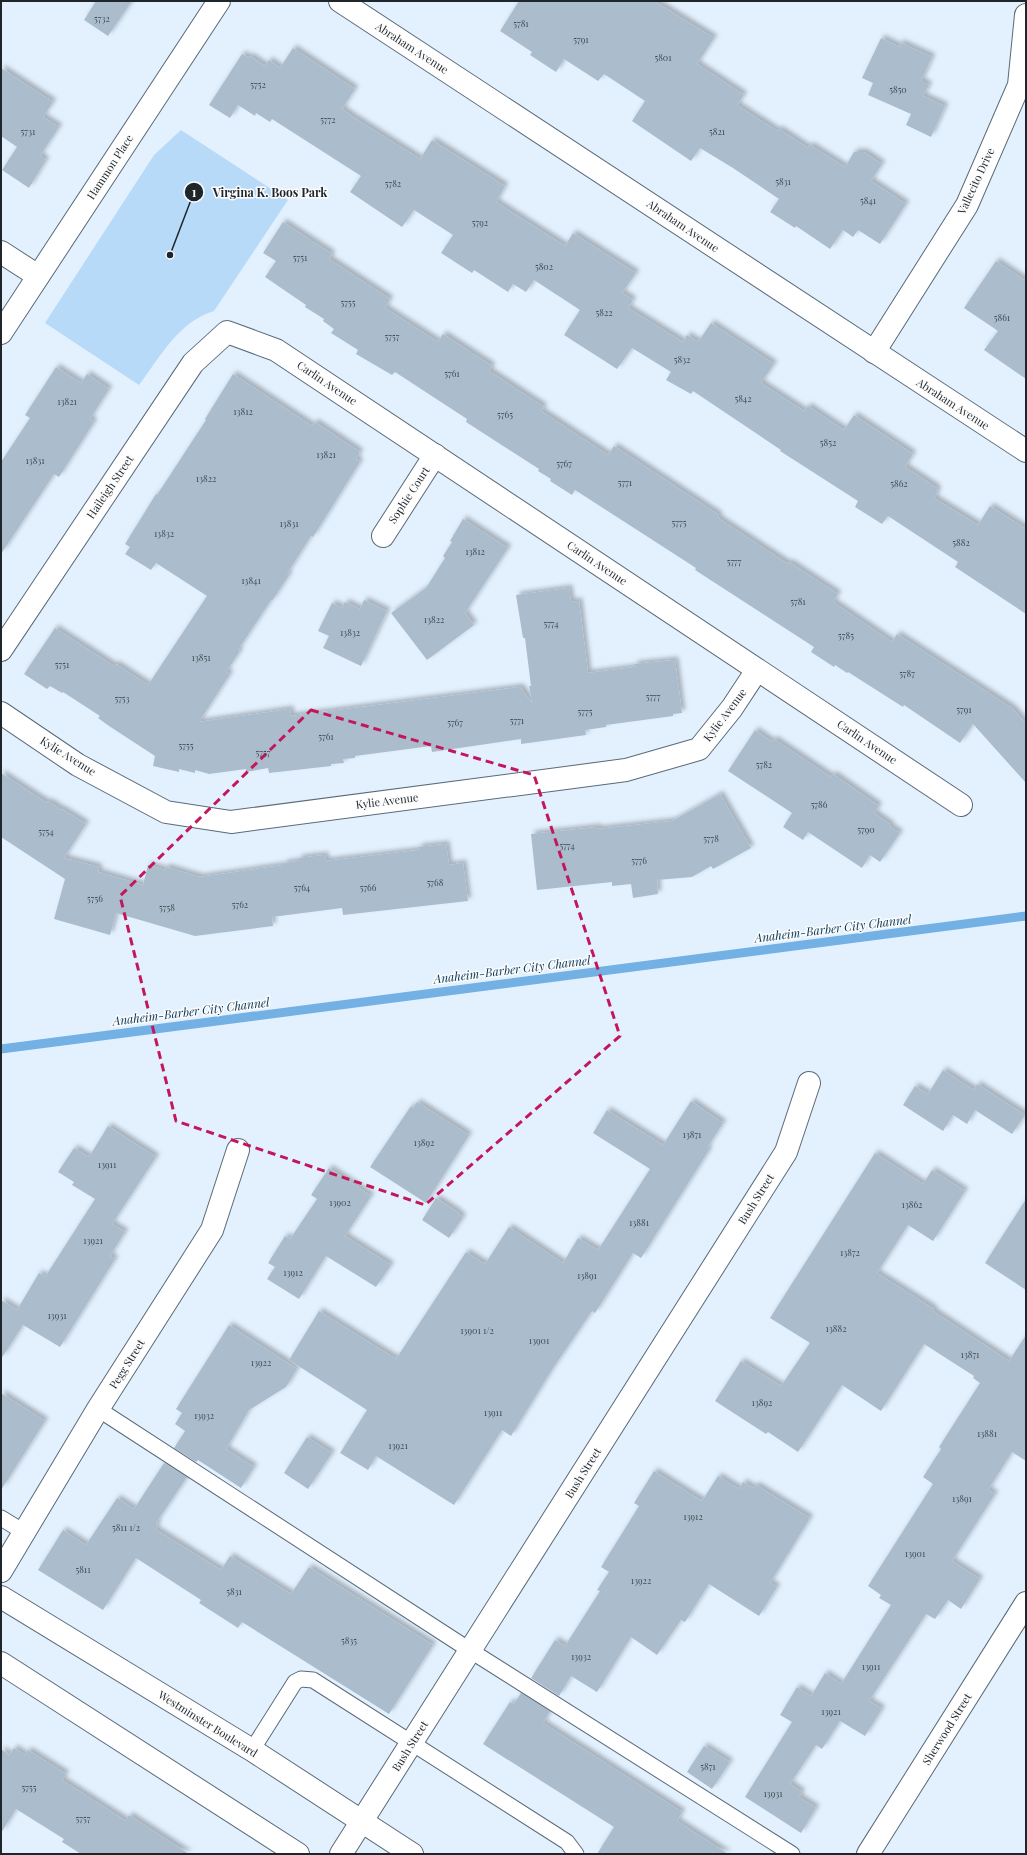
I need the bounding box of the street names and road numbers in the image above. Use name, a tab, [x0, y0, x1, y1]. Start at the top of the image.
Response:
street label: Abraham Avenue	[372, 18, 452, 77]
street label: Hammon Place	[83, 131, 136, 202]
street label: Vallecito Drive	[953, 145, 998, 217]
street label: Abraham Avenue	[643, 195, 723, 255]
street label: Carlin Avenue	[294, 357, 361, 408]
street label: Abraham Avenue	[913, 374, 993, 433]
street label: Haileigh Street	[83, 452, 136, 521]
street label: Sophie Court	[385, 463, 433, 526]
street label: Carlin Avenue	[564, 537, 631, 588]
street label: Kylie Avenue	[700, 685, 750, 744]
street label: Carlin Avenue	[834, 716, 901, 767]
street label: Kylie Avenue	[38, 733, 99, 779]
street label: Kylie Avenue	[355, 789, 420, 812]
street label: Bush Street	[734, 1171, 777, 1227]
street label: Pegg Street	[105, 1336, 148, 1391]
street label: Bush Street	[561, 1445, 604, 1501]
street label: Westminster Boulevard	[155, 1686, 261, 1761]
street label: Sherwood Street	[918, 1690, 975, 1767]
street label: Bush Street	[388, 1718, 431, 1774]

